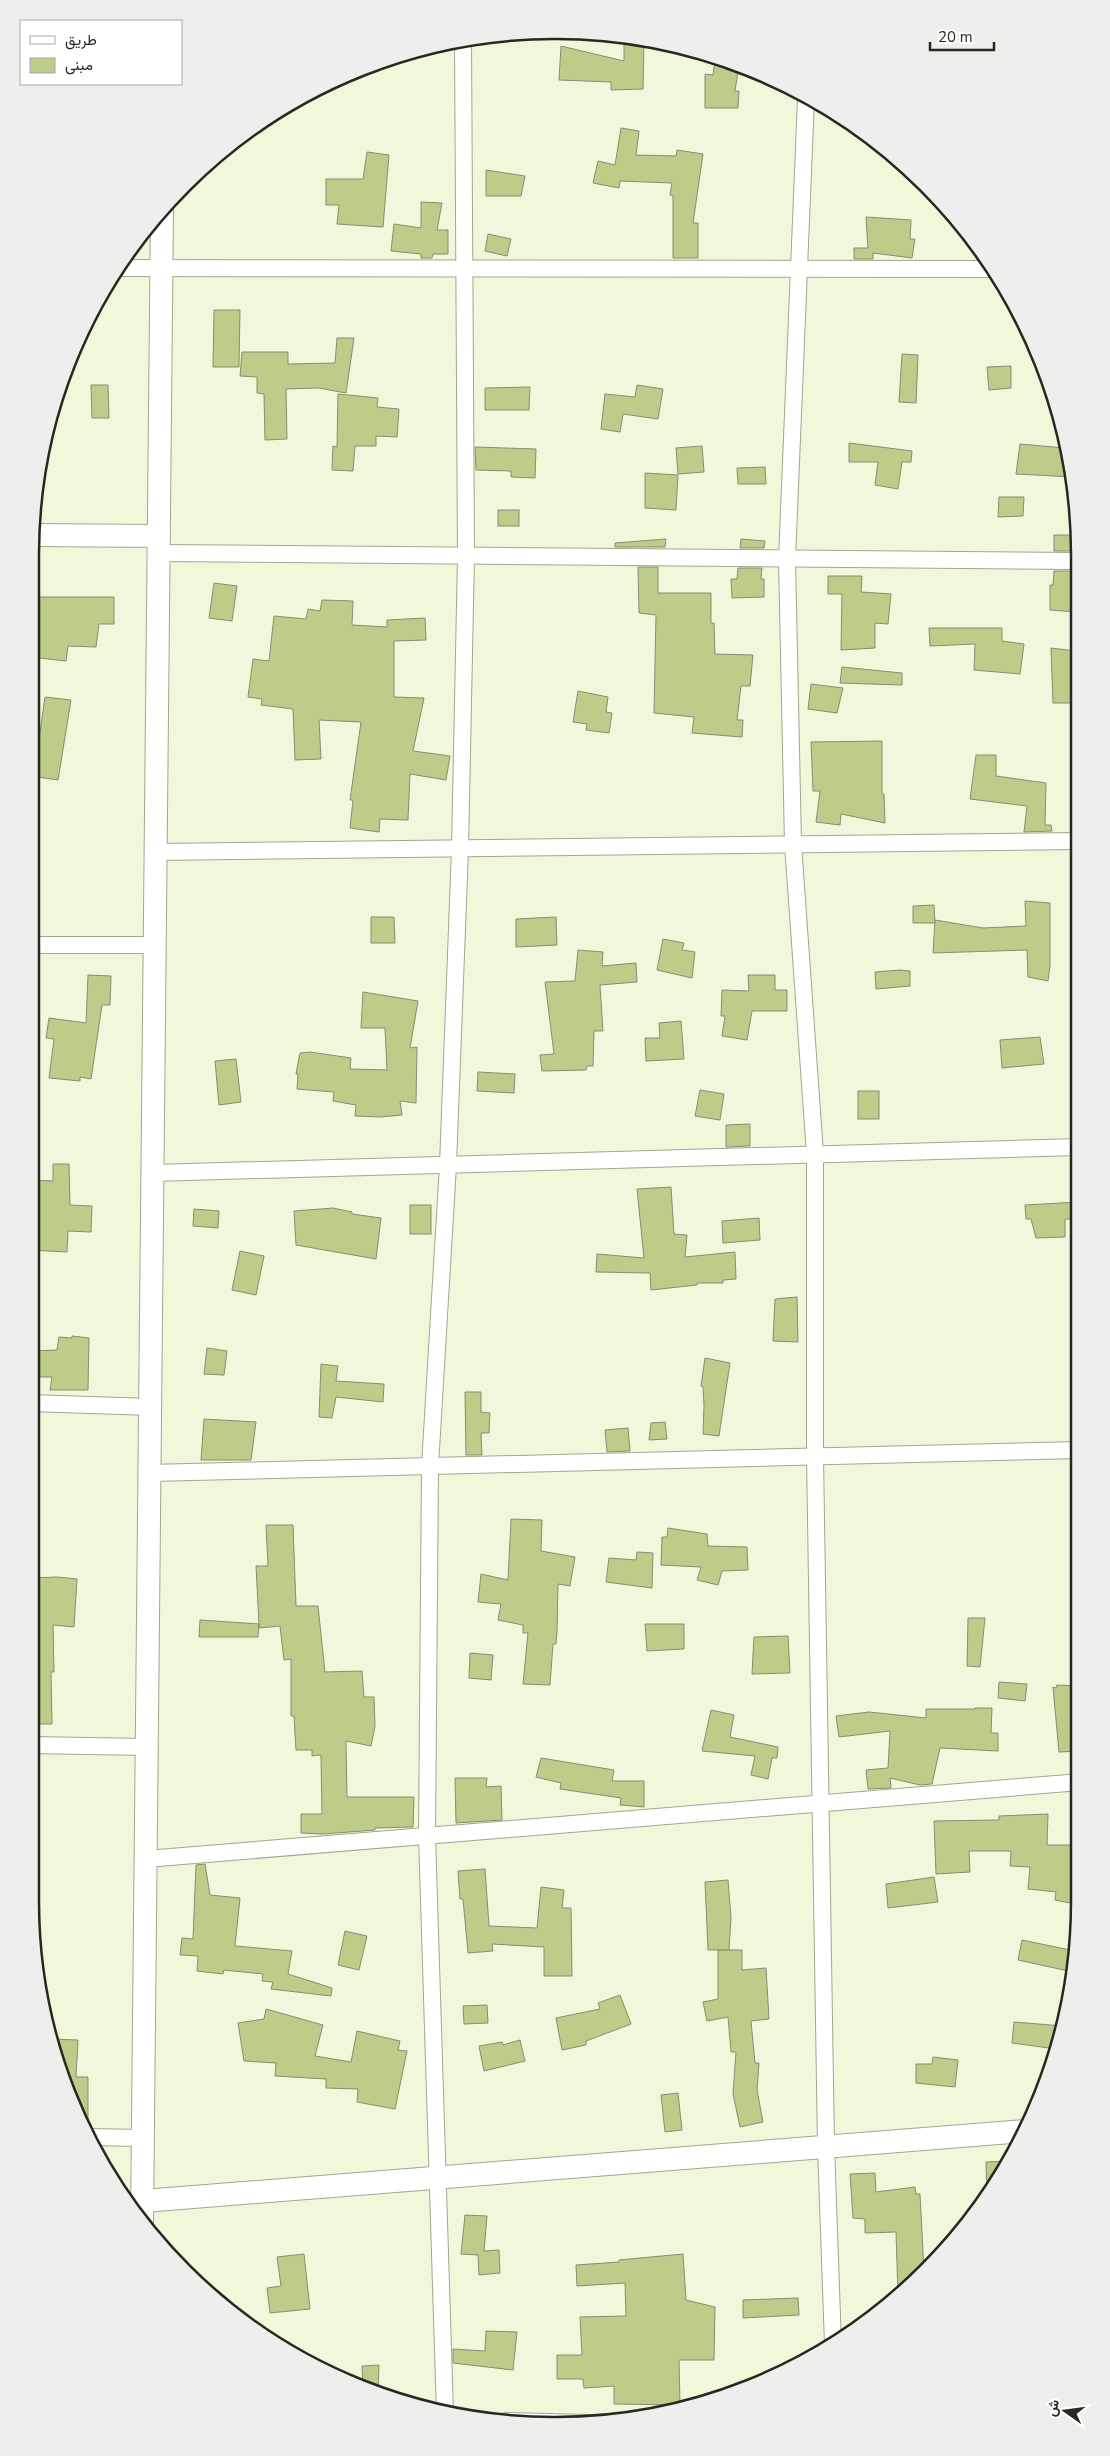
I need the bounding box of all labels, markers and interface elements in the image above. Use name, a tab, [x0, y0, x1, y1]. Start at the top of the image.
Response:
legend	[20, 20, 182, 85]
scale bar	[930, 20, 994, 52]
text: 20 m	[938, 27, 973, 47]
text: طريق	[65, 30, 97, 50]
text: مبنى	[65, 55, 93, 75]
north arrow	[1040, 2386, 1090, 2436]
text: ش	[1042, 2397, 1064, 2418]

